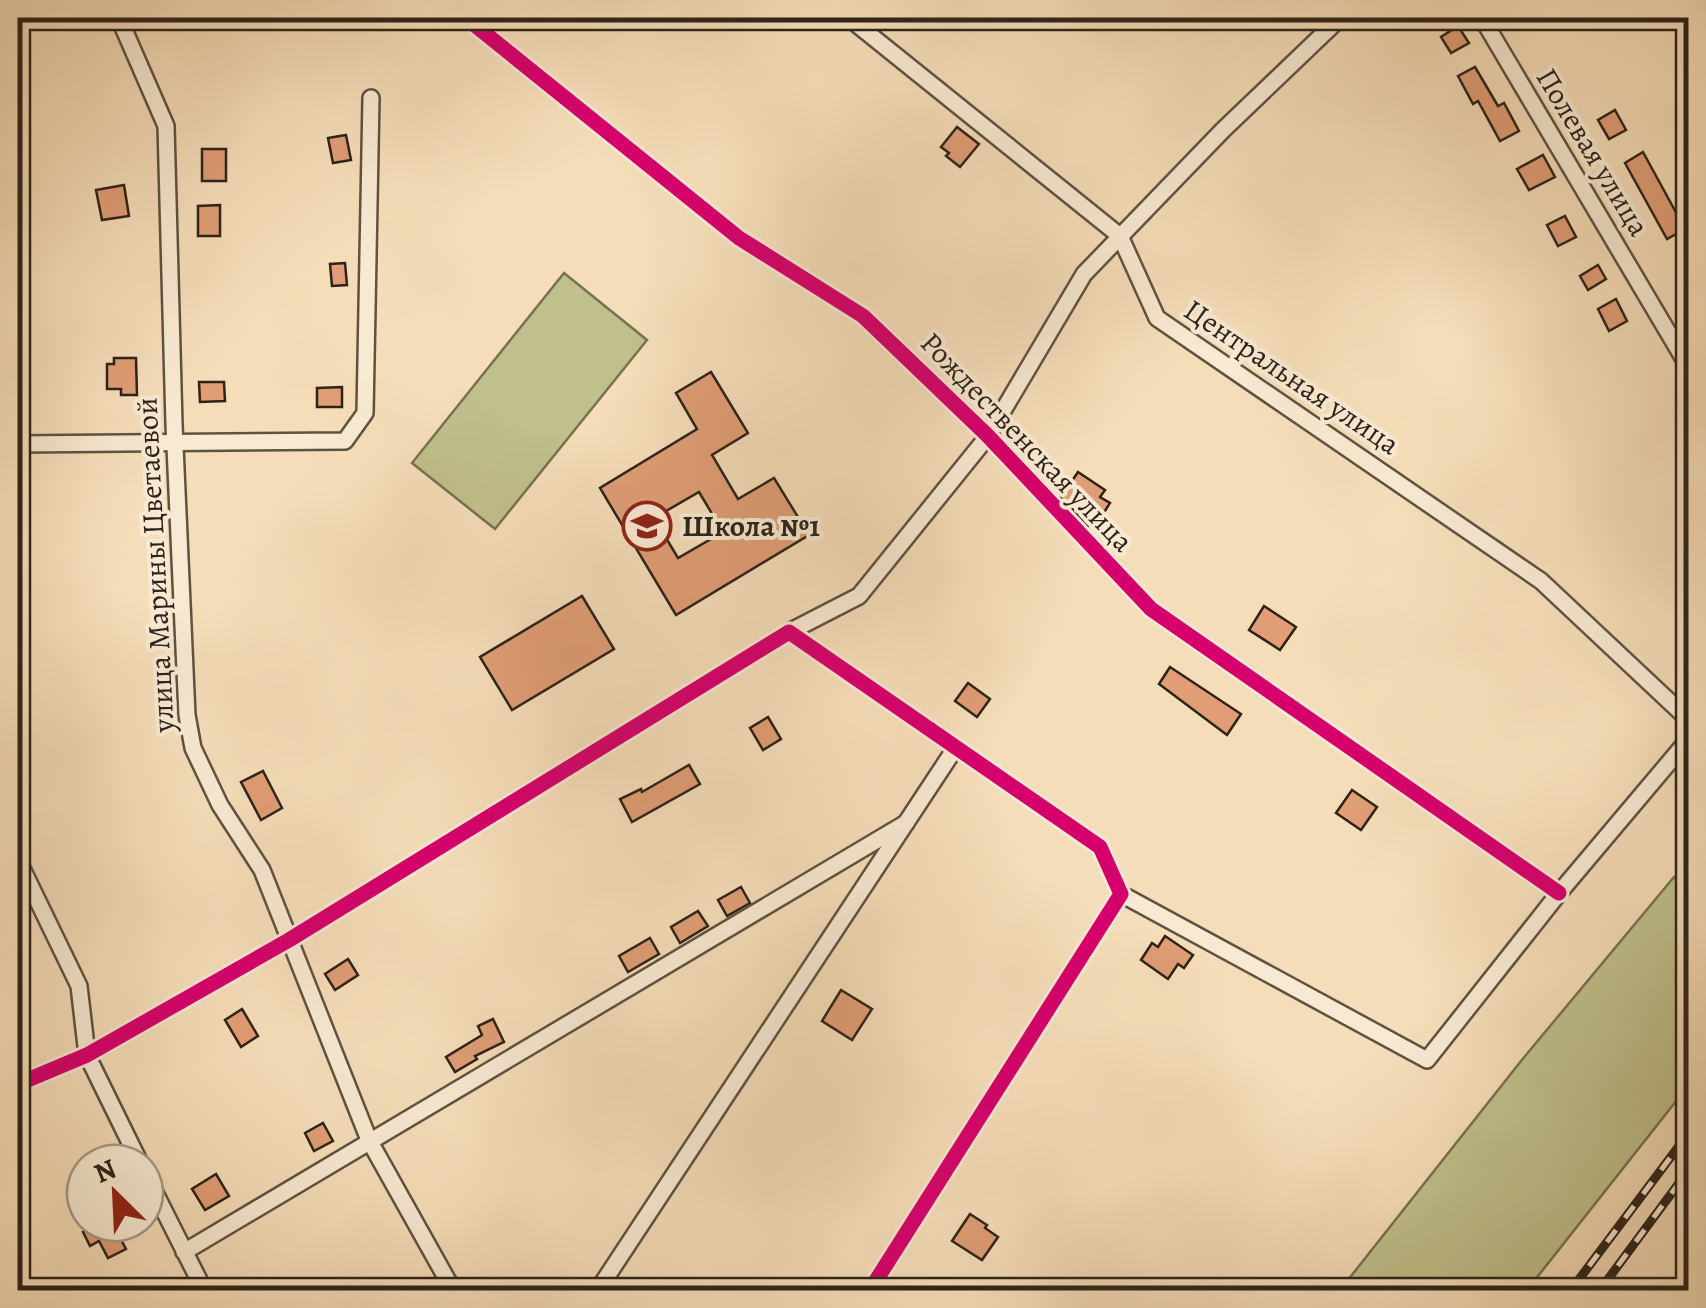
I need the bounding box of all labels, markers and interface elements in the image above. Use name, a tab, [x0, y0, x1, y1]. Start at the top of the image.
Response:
street label: Полевая улица	[1527, 60, 1659, 244]
street label: Центральная улица	[1176, 290, 1408, 464]
street label: Рождественская улица	[911, 323, 1143, 561]
street label: улица Марины Цветаевой	[126, 397, 184, 734]
school or university icon: Школа №1	[621, 500, 673, 552]
place label: Школа №1	[682, 506, 820, 546]
north arrow	[65, 1143, 165, 1243]
text: N	[88, 1150, 122, 1193]

